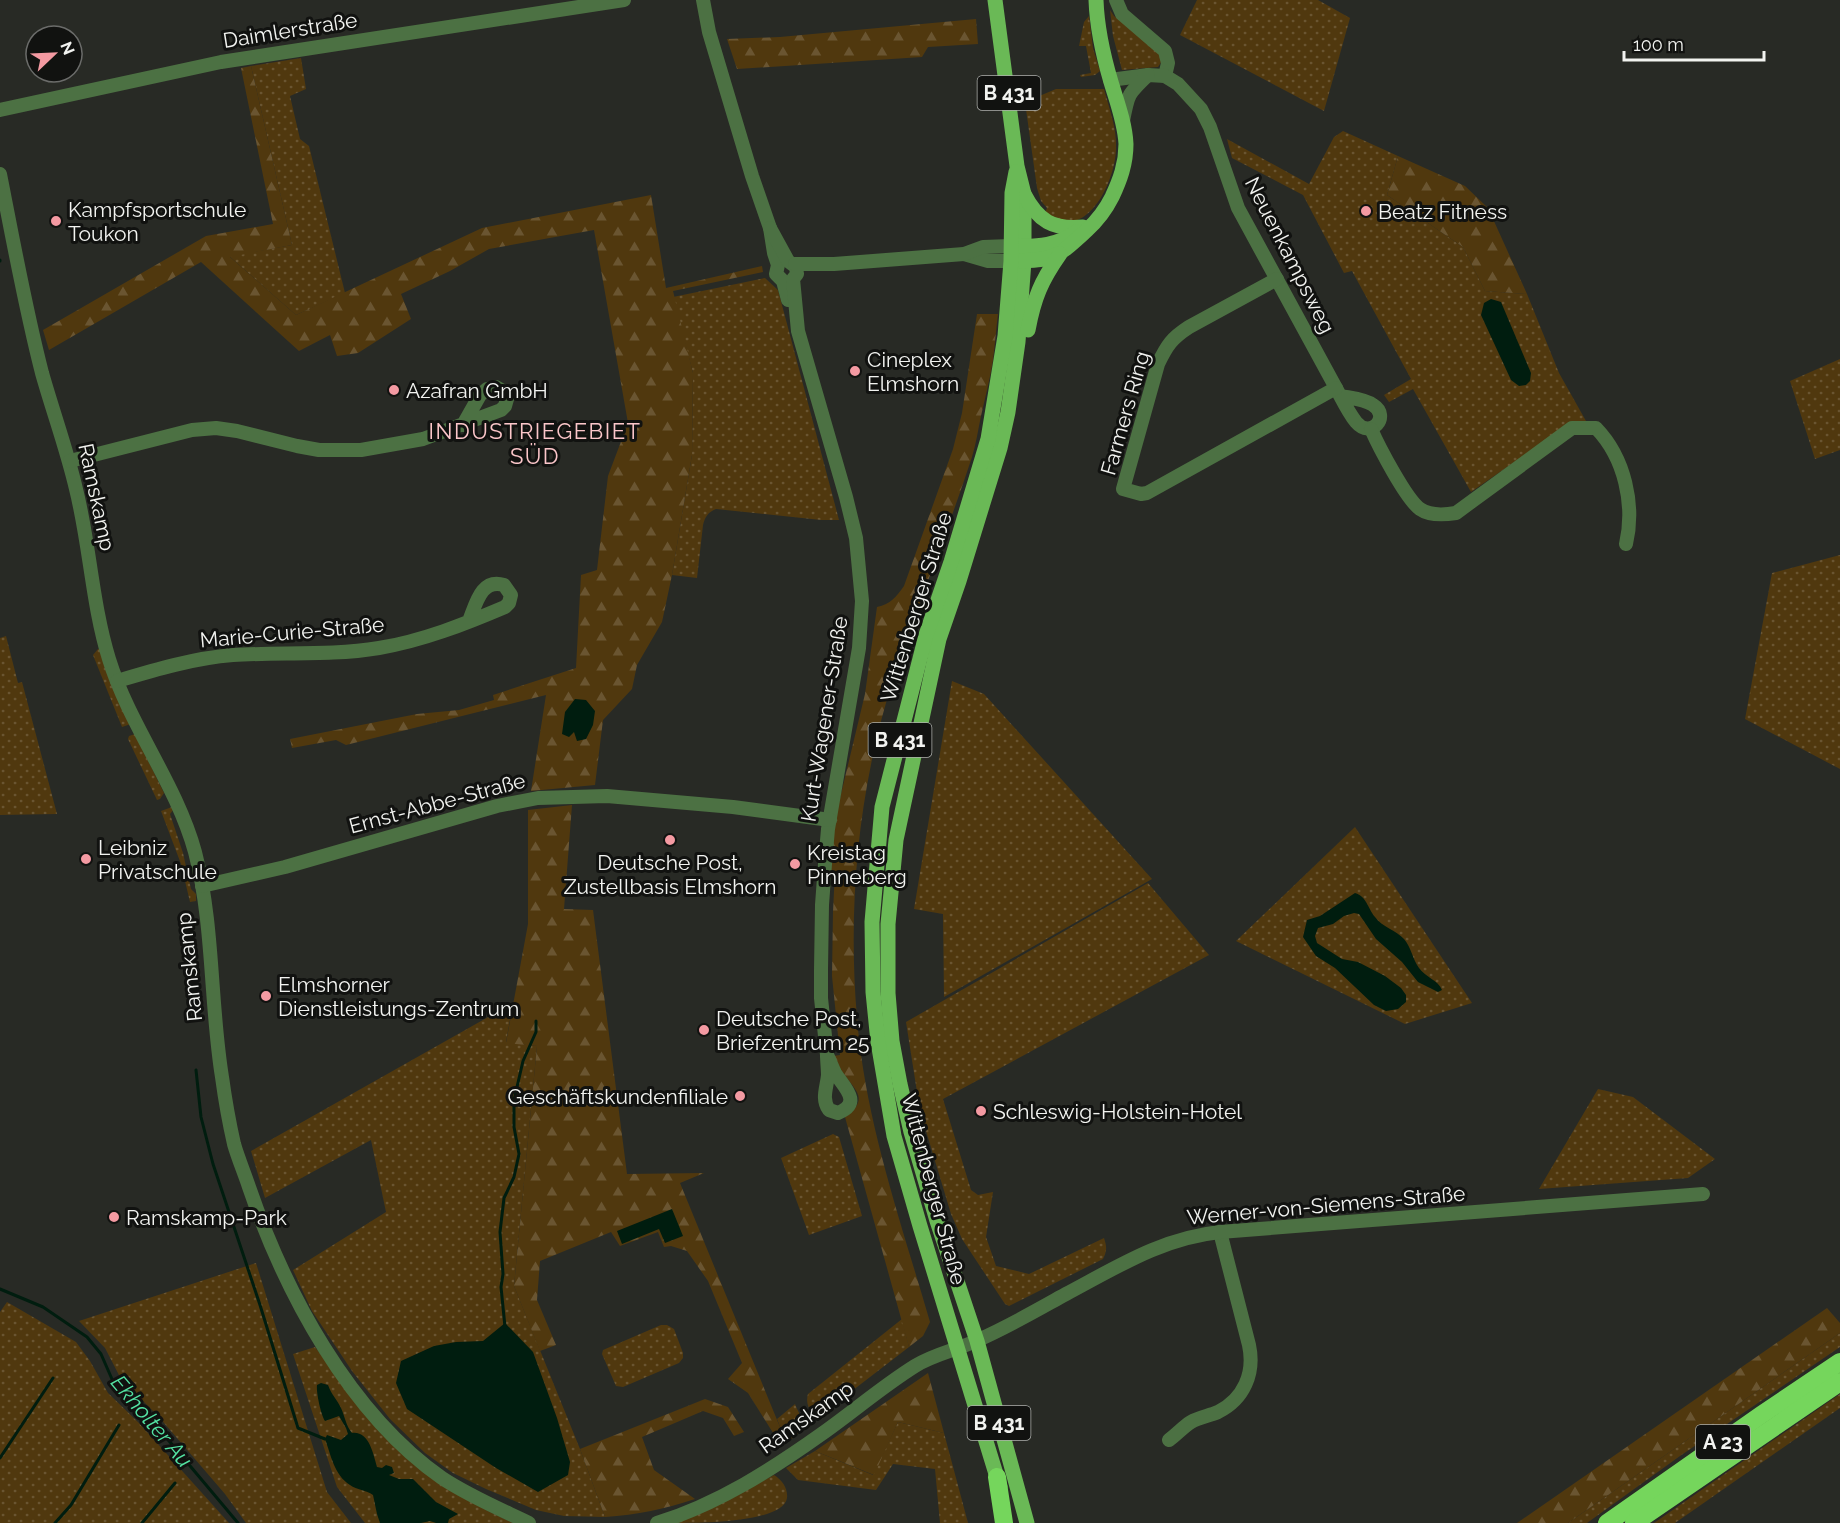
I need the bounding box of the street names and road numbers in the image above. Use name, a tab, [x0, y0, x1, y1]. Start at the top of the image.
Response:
street label: Daimlerstraße	[221, 7, 359, 53]
road number: B 431	[978, 76, 1040, 110]
street label: Neuenkampsweg	[1240, 173, 1340, 337]
street label: Farmers Ring	[1095, 348, 1155, 478]
street label: Ramskamp	[73, 441, 121, 553]
street label: Wittenberger Straße	[875, 509, 957, 705]
street label: Marie-Curie-Straße	[199, 611, 385, 653]
street label: Kurt-Wagener-Straße	[795, 614, 853, 824]
road number: B 431	[868, 723, 932, 757]
street label: Ernst-Abbe-Straße	[346, 767, 528, 839]
street label: Ramskamp	[171, 911, 207, 1023]
street label: Wittenberger Straße	[896, 1091, 972, 1287]
street label: Werner-von-Siemens-Straße	[1186, 1180, 1466, 1230]
street label: Ramskamp	[754, 1375, 858, 1459]
road number: B 431	[968, 1406, 1030, 1440]
road number: A 23	[1696, 1425, 1750, 1459]

